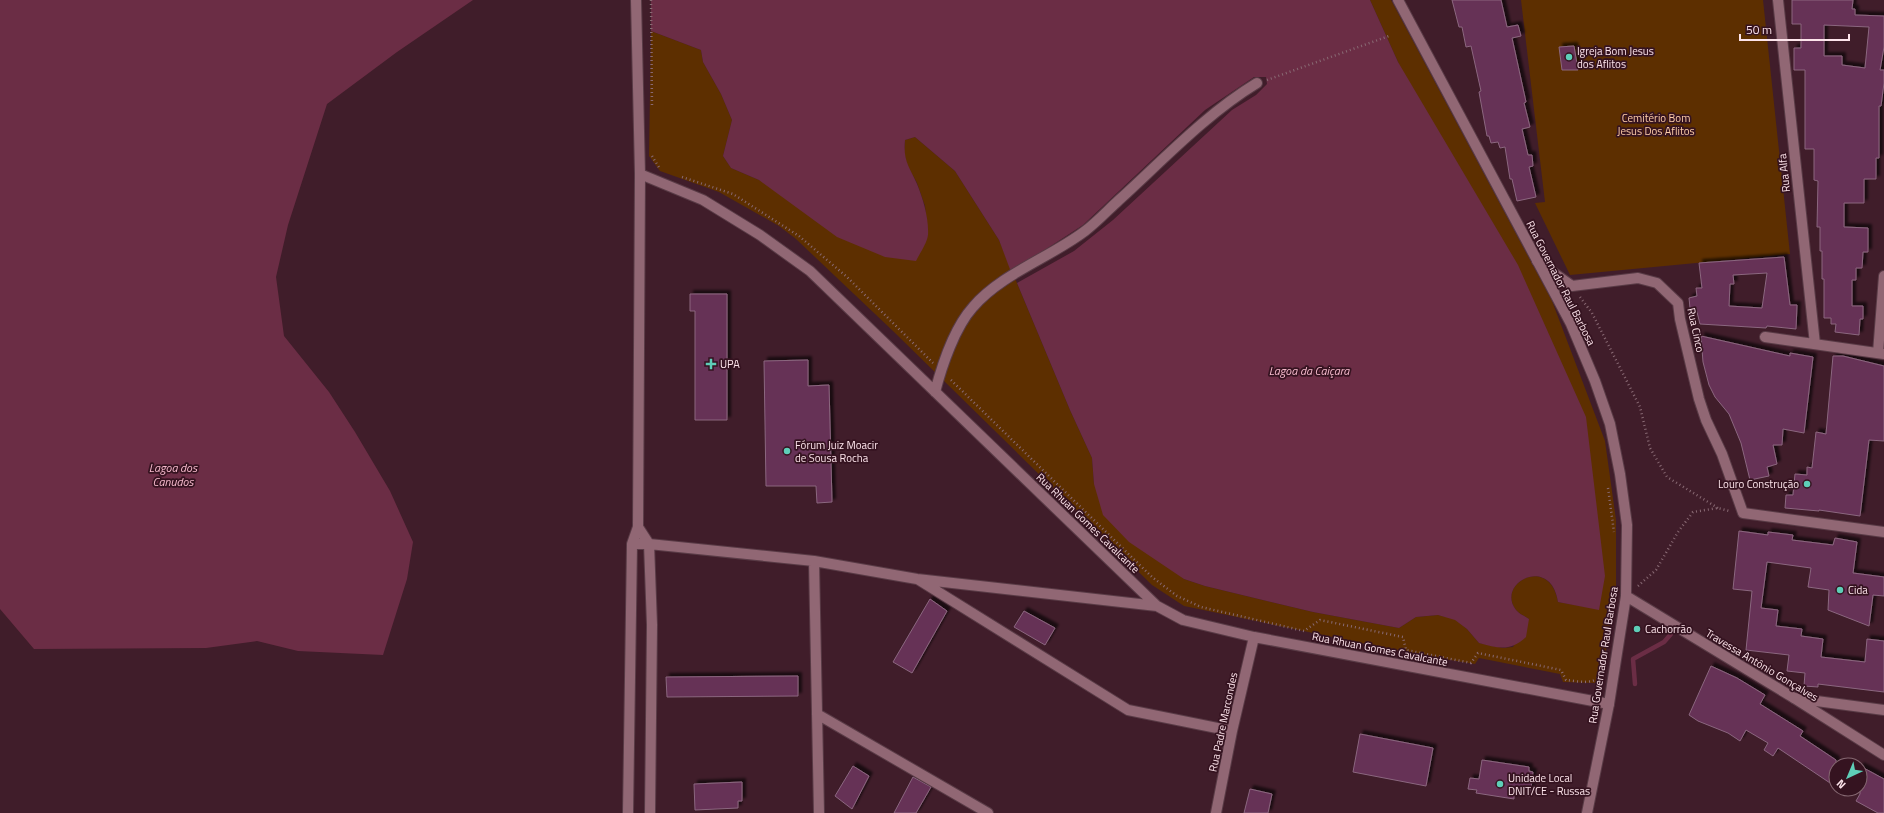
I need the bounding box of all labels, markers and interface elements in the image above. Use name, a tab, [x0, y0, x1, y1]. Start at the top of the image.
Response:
scale bar	[1740, 16, 1849, 42]
text: 50 m	[1746, 20, 1772, 39]
place label: Igreja Bom Jesus dos Aflitos	[1577, 43, 1654, 72]
marker: Igreja Bom Jesus dos Aflitos	[1564, 52, 1574, 62]
park label: Cemitério Bom Jesus Dos Aflitos	[1617, 110, 1695, 139]
street label: Rua Alfa	[1774, 152, 1794, 193]
street label: Rua Governador Raul Barbosa	[1522, 218, 1600, 349]
street label: Rua Cinco	[1683, 306, 1709, 354]
place label: UPA	[720, 356, 740, 372]
marker: UPA	[705, 358, 717, 370]
water label: Lagoa da Caiçara	[1269, 361, 1350, 380]
place label: Fórum Juiz Moacir de Sousa Rocha	[795, 437, 878, 466]
marker: Fórum Juiz Moacir de Sousa Rocha	[782, 446, 792, 456]
water label: Lagoa dos Canudos	[149, 458, 198, 491]
street label: Rua Rhuan Gomes Cavalcante	[1033, 469, 1144, 577]
place label: Louro Construção	[1718, 476, 1799, 492]
marker: Louro Construção	[1802, 479, 1812, 489]
place label: Cida	[1848, 582, 1868, 598]
street label: Rua Governador Raul Barbosa	[1584, 585, 1622, 725]
marker: Cida	[1835, 585, 1845, 595]
place label: Cachorrão	[1645, 621, 1692, 637]
marker: Cachorrão	[1632, 624, 1642, 634]
street label: Travessa Antônio Gonçalves	[1703, 625, 1821, 705]
street label: Rua Rhuan Gomes Cavalcante	[1311, 628, 1450, 670]
street label: Rua Padre Marcondes	[1205, 671, 1241, 773]
north arrow	[1828, 757, 1868, 797]
place label: Unidade Local DNIT/CE - Russas	[1508, 770, 1590, 799]
text: N	[1833, 776, 1849, 793]
marker: Unidade Local DNIT/CE - Russas	[1495, 779, 1505, 789]

